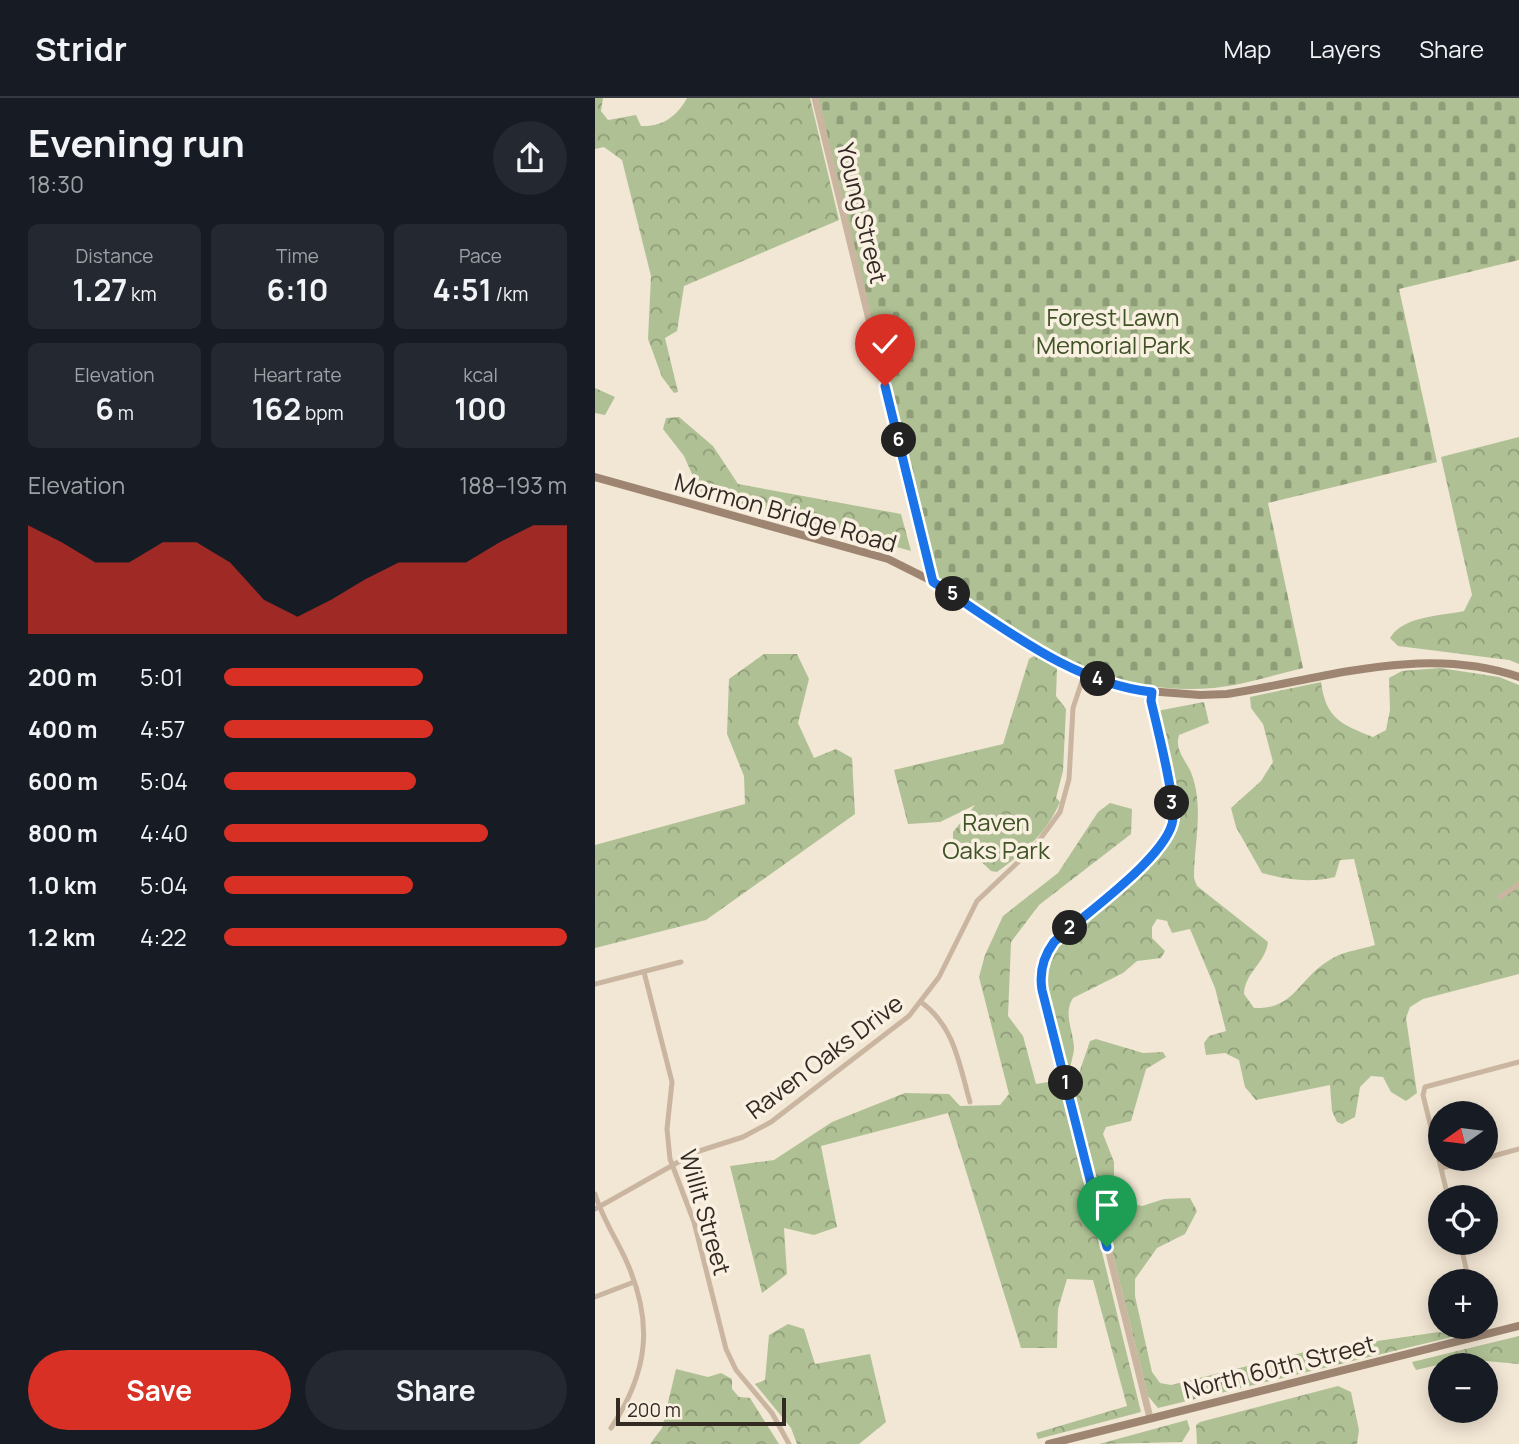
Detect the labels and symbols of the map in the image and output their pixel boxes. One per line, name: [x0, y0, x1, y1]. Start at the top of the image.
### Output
street label: Young Street: [830, 139, 896, 287]
park label: Forest Lawn Memorial Park: [1036, 300, 1191, 361]
pin: [855, 314, 915, 386]
pin: 6: [881, 422, 917, 458]
street label: Mormon Bridge Road: [671, 464, 901, 560]
pin: 5: [935, 576, 971, 612]
pin: 4: [1081, 662, 1115, 696]
pin: 3: [1155, 786, 1189, 820]
park label: Raven Oaks Park: [942, 805, 1051, 866]
pin: 2: [1053, 910, 1087, 946]
street label: Raven Oaks Drive: [739, 986, 909, 1126]
pin: 1: [1049, 1066, 1084, 1100]
north arrow: [1428, 1101, 1498, 1171]
street label: Willit Street: [672, 1145, 740, 1279]
pin: [1077, 1175, 1137, 1247]
street label: North 60th Street: [1180, 1326, 1378, 1406]
scale bar: [616, 1395, 786, 1427]

